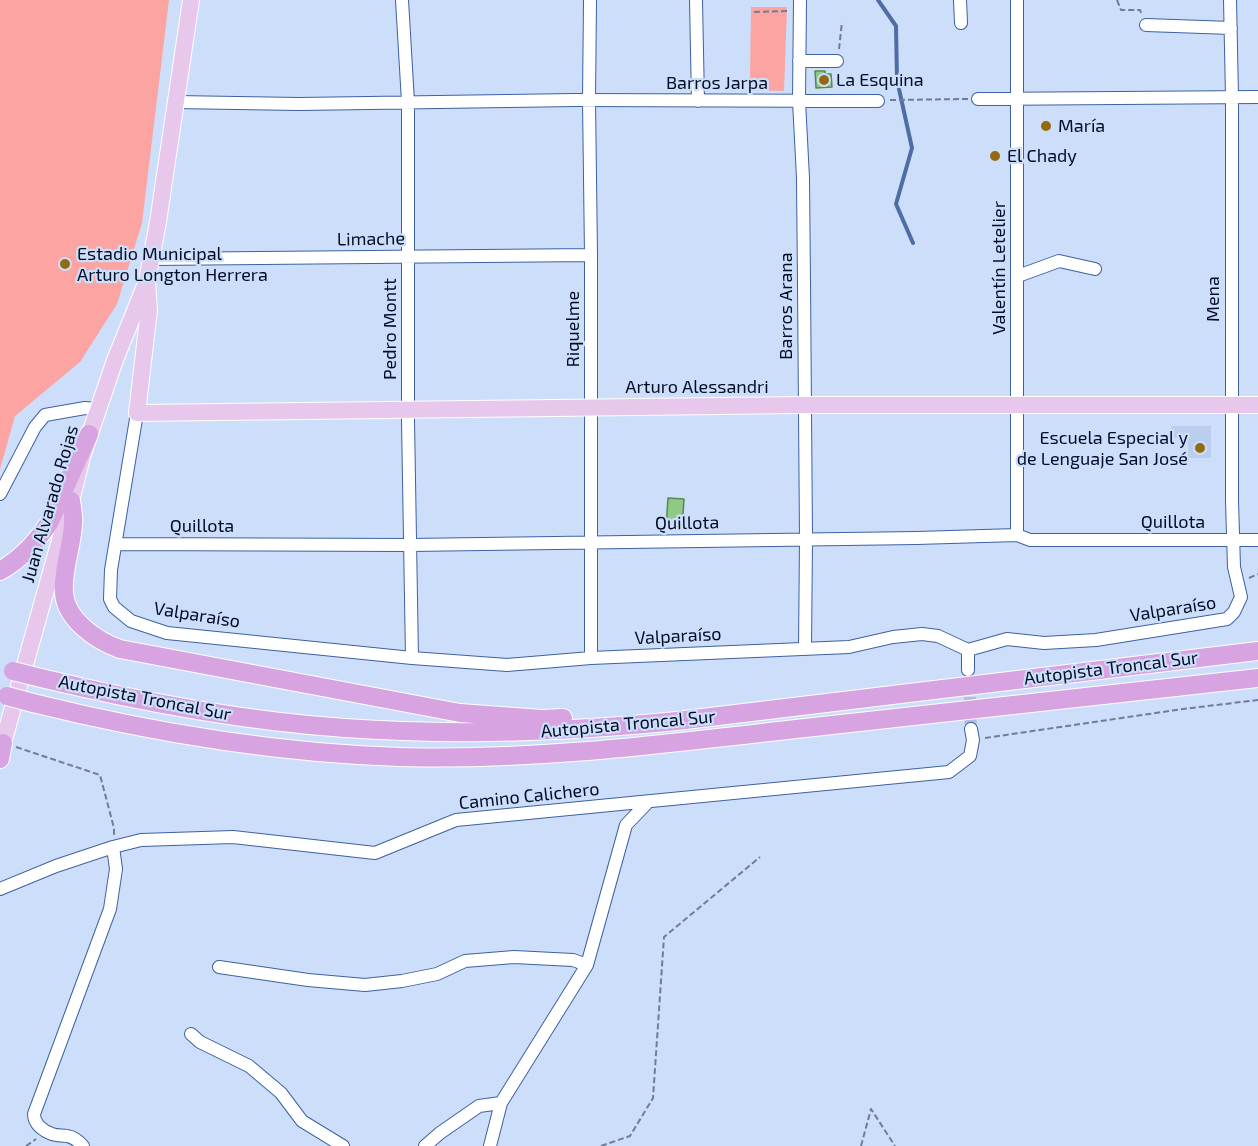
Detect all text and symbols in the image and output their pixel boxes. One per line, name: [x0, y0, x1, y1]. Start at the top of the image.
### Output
place label: La Esquina: [836, 69, 924, 91]
street label: Barros Jarpa: [666, 72, 768, 94]
marker: La Esquina: [817, 73, 831, 87]
place label: María: [1058, 115, 1105, 137]
marker: María: [1039, 119, 1053, 133]
place label: El Chady: [1007, 145, 1077, 167]
marker: El Chady: [988, 149, 1002, 163]
street label: Valentín Letelier: [988, 201, 1010, 335]
street label: Limache: [337, 228, 405, 250]
place label: Estadio Municipal Arturo Longton Herrera: [77, 243, 268, 286]
street label: Barros Arana: [775, 252, 797, 360]
marker: Estadio Municipal Arturo Longton Herrera: [58, 257, 72, 271]
street label: Mena: [1202, 276, 1224, 322]
street label: Pedro Montt: [379, 278, 401, 380]
street label: Riquelme: [562, 291, 584, 367]
street label: Arturo Alessandri: [625, 376, 769, 398]
street label: Juan Alvarado Rojas: [17, 423, 83, 585]
place label: Escuela Especial y de Lenguaje San José: [1017, 427, 1188, 470]
marker: Escuela Especial y de Lenguaje San José: [1193, 441, 1207, 455]
street label: Quillota: [1141, 511, 1205, 533]
street label: Quillota: [655, 512, 719, 534]
street label: Quillota: [170, 515, 234, 537]
street label: Valparaíso: [1128, 592, 1218, 626]
street label: Valparaíso: [152, 598, 242, 632]
street label: Valparaíso: [634, 623, 722, 649]
street label: Autopista Troncal Sur: [1023, 647, 1199, 689]
street label: Autopista Troncal Sur: [57, 671, 233, 725]
street label: Autopista Troncal Sur: [540, 706, 716, 742]
street label: Camino Calichero: [458, 778, 600, 814]

